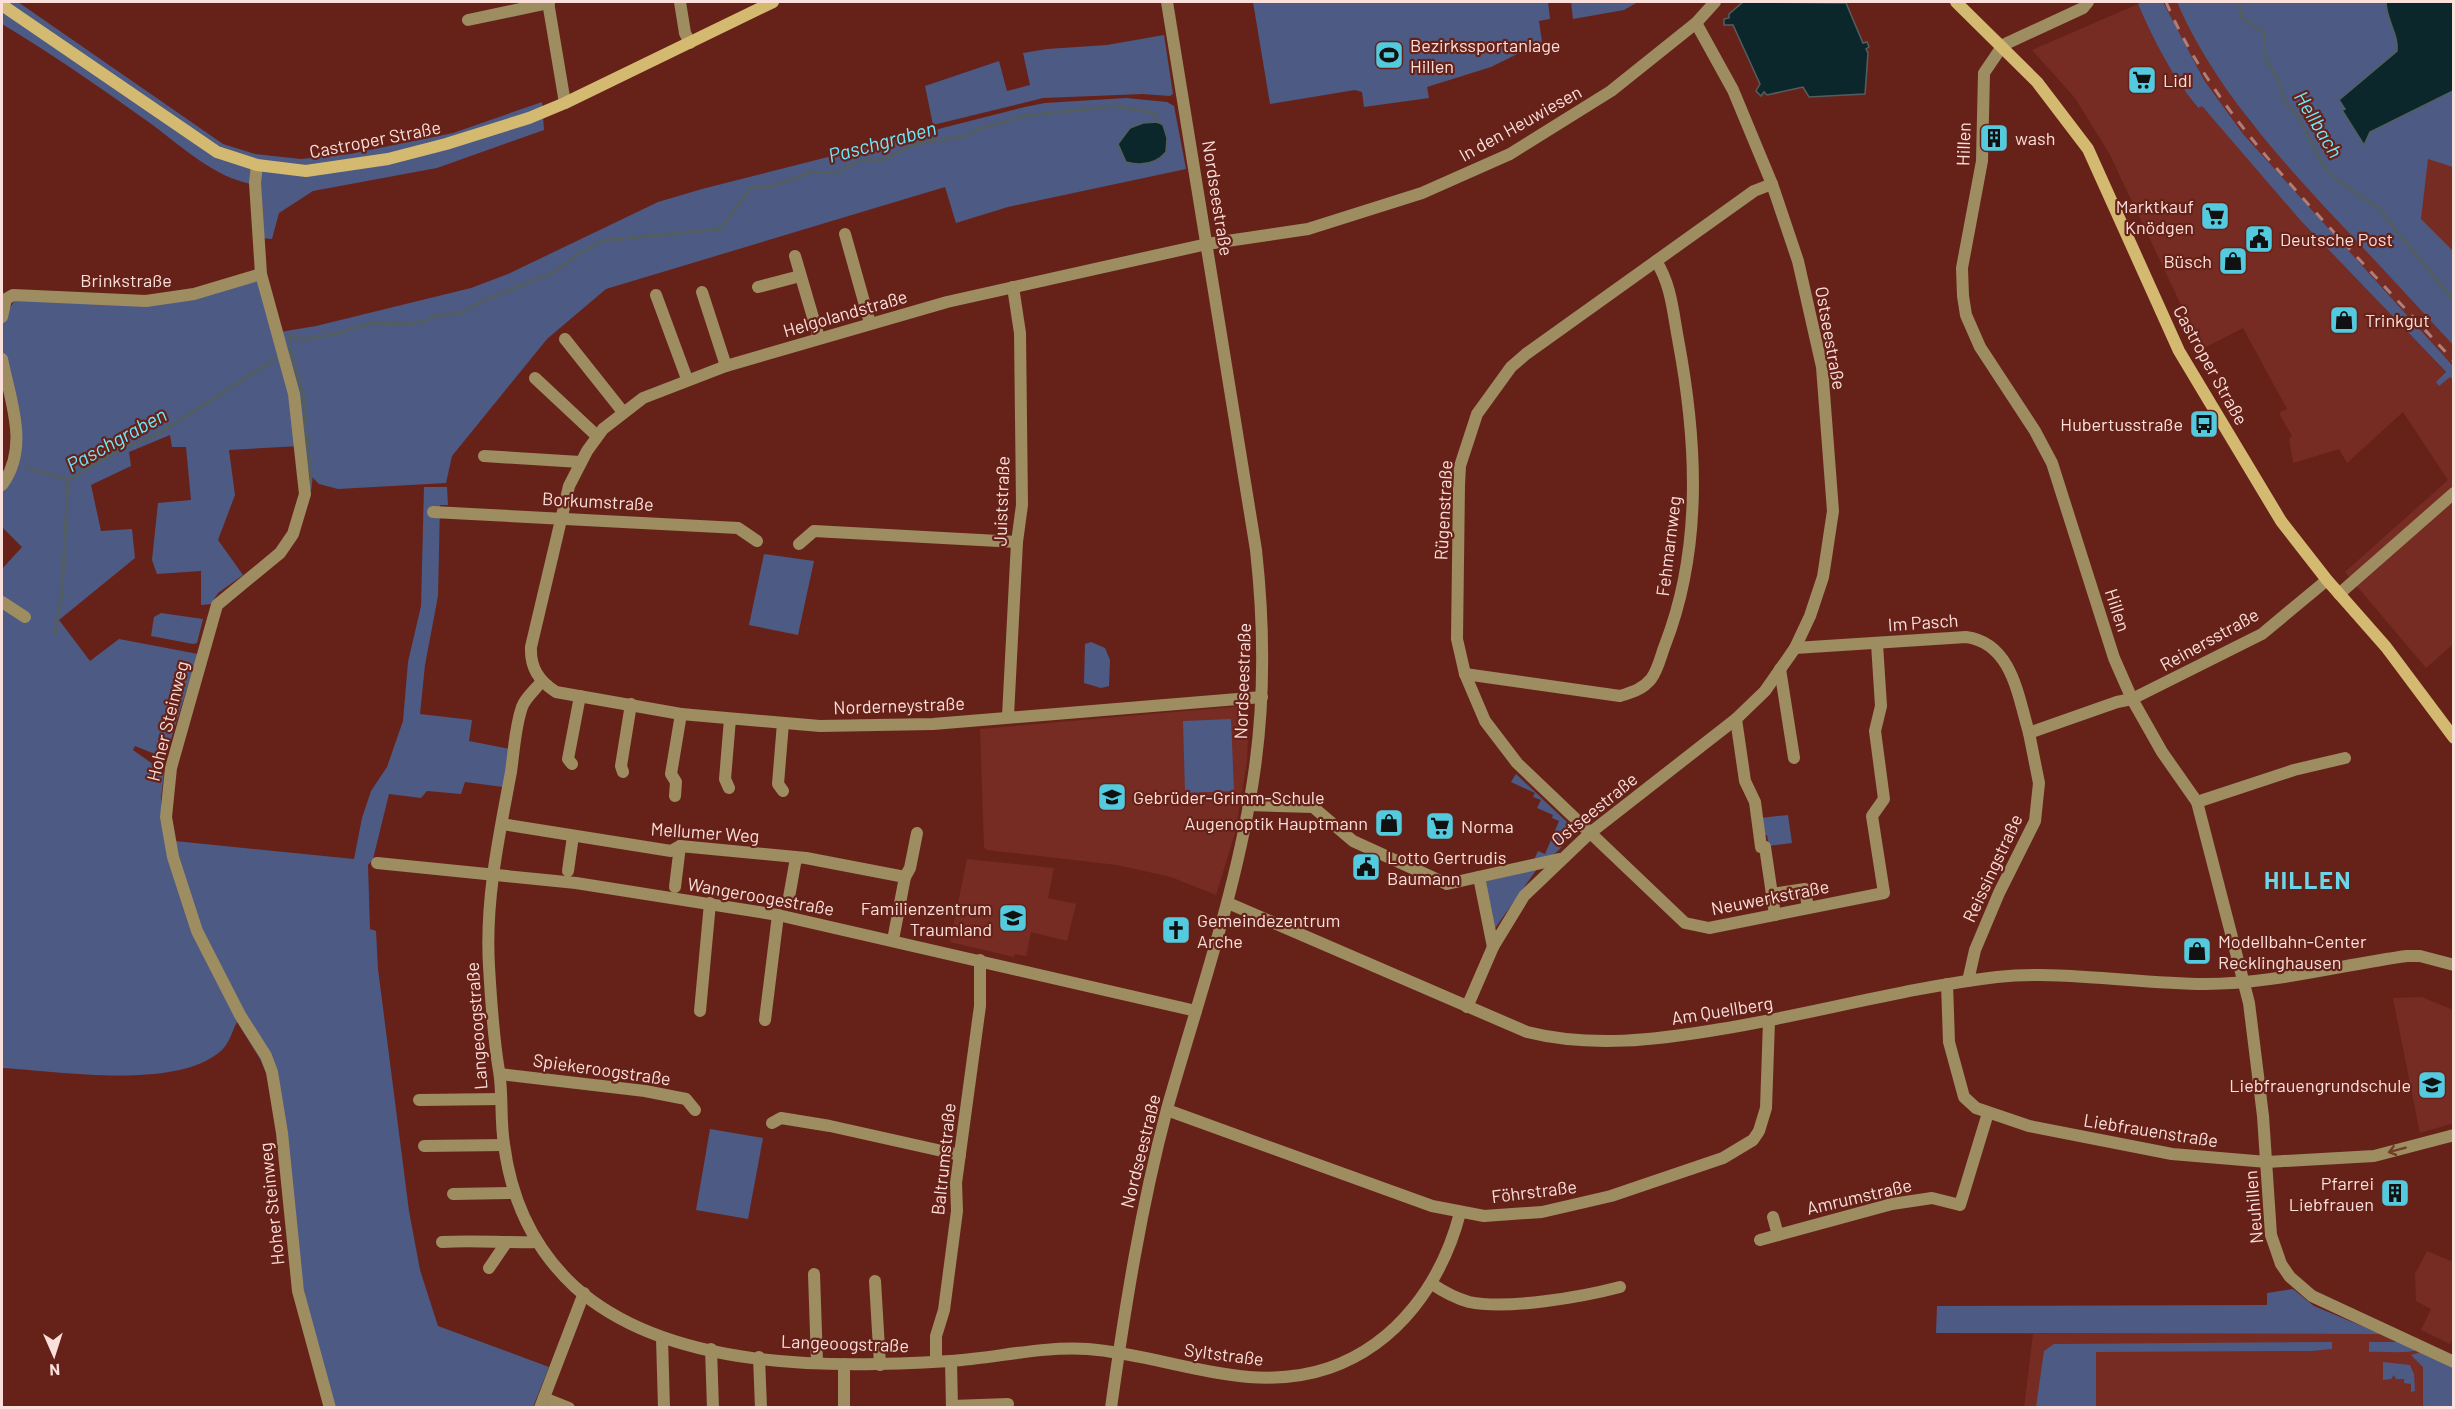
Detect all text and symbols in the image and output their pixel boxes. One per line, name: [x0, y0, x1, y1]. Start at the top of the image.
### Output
place label: Bezirkssportanlage Hillen: [1410, 34, 1560, 77]
sports icon: Bezirkssportanlage Hillen: [1373, 39, 1405, 71]
supermarket icon: Lidl: [2126, 64, 2158, 96]
place label: Lidl: [2163, 69, 2192, 91]
street label: In den Heuwiesen: [1455, 80, 1585, 166]
water label: Hellbach: [2290, 86, 2348, 162]
street label: Castroper Straße: [307, 115, 443, 163]
water label: Paschgraben: [825, 115, 939, 167]
street label: Hillen: [1951, 122, 1975, 166]
building icon: wash: [1978, 122, 2010, 154]
place label: wash: [2015, 127, 2055, 149]
street label: Nordseestraße: [1198, 139, 1238, 257]
place label: Marktkauf Knödgen: [2116, 195, 2194, 238]
supermarket icon: Marktkauf Knödgen: [2199, 200, 2231, 232]
public building icon: Deutsche Post: [2243, 223, 2275, 255]
place label: Deutsche Post: [2280, 228, 2393, 250]
shop icon: Büsch: [2217, 245, 2249, 277]
place label: Büsch: [2164, 250, 2212, 272]
street label: Brinkstraße: [80, 269, 172, 291]
street label: Helgolandstraße: [780, 285, 910, 341]
street label: Ostseestraße: [1811, 285, 1851, 391]
street label: Castroper Straße: [2169, 301, 2253, 429]
shop icon: Trinkgut: [2328, 304, 2360, 336]
place label: Trinkgut: [2365, 309, 2430, 331]
water label: Paschgraben: [62, 402, 170, 476]
bus stop icon: Hubertusstraße: [2188, 408, 2220, 440]
place label: Hubertusstraße: [2060, 413, 2183, 435]
street label: Juiststraße: [988, 455, 1014, 547]
street label: Rügenstraße: [1429, 459, 1457, 561]
street label: Borkumstraße: [542, 487, 654, 515]
street label: Fehmarnweg: [1651, 495, 1685, 597]
street label: Hillen: [2101, 586, 2135, 634]
street label: Reinersstraße: [2156, 603, 2262, 675]
street label: Im Pasch: [1887, 609, 1959, 635]
street label: Nordseestraße: [1229, 622, 1255, 740]
street label: Hoher Steinweg: [141, 659, 193, 783]
street label: Norderneystraße: [833, 692, 965, 718]
street label: Ostseestraße: [1546, 768, 1642, 850]
school or university icon: Gebrüder-Grimm-Schule: [1096, 781, 1128, 813]
place label: Gebrüder-Grimm-Schule: [1133, 786, 1325, 808]
shop icon: Augenoptik Hauptmann: [1373, 807, 1405, 839]
supermarket icon: Norma: [1424, 810, 1456, 842]
street label: Reissingstraße: [1957, 811, 2027, 925]
place label: Augenoptik Hauptmann: [1185, 812, 1368, 834]
place label: Norma: [1461, 815, 1514, 837]
street label: Mellumer Weg: [650, 817, 760, 847]
place label: Lotto Gertrudis Baumann: [1387, 846, 1506, 889]
public building icon: Lotto Gertrudis Baumann: [1350, 851, 1382, 883]
district label: HILLEN: [2264, 865, 2352, 894]
street label: Wangeroogestraße: [686, 872, 836, 920]
street label: Neuwerkstraße: [1709, 875, 1831, 919]
place label: Familienzentrum Traumland: [861, 897, 992, 940]
school or university icon: Familienzentrum Traumland: [997, 902, 1029, 934]
place label: Gemeindezentrum Arche: [1197, 909, 1341, 952]
church icon: Gemeindezentrum Arche: [1160, 914, 1192, 946]
place label: Modellbahn-Center Recklinghausen: [2218, 930, 2367, 973]
shop icon: Modellbahn-Center Recklinghausen: [2181, 935, 2213, 967]
street label: Langeoogstraße: [461, 961, 491, 1091]
street label: Am Quellberg: [1670, 991, 1774, 1029]
street label: Spiekeroogstraße: [532, 1048, 672, 1090]
school or university icon: Liebfrauengrundschule: [2416, 1069, 2448, 1101]
place label: Liebfrauengrundschule: [2229, 1074, 2411, 1096]
street label: Nordseestraße: [1115, 1092, 1165, 1210]
street label: Baltrumstraße: [926, 1102, 960, 1216]
street label: Liebfrauenstraße: [2082, 1109, 2220, 1151]
street label: Hoher Steinweg: [254, 1142, 288, 1266]
one-way arrow: [2388, 1145, 2407, 1156]
street label: Neuhillen: [2239, 1170, 2267, 1244]
place label: Pfarrei Liebfrauen: [2289, 1172, 2374, 1215]
street label: Amrumstraße: [1804, 1173, 1914, 1219]
street label: Föhrstraße: [1490, 1175, 1578, 1207]
building icon: Pfarrei Liebfrauen: [2379, 1177, 2411, 1209]
north arrow: [24, 1325, 84, 1385]
street label: Langeoogstraße: [781, 1330, 909, 1356]
street label: Syltstraße: [1183, 1338, 1265, 1370]
text: N: [49, 1361, 61, 1380]

